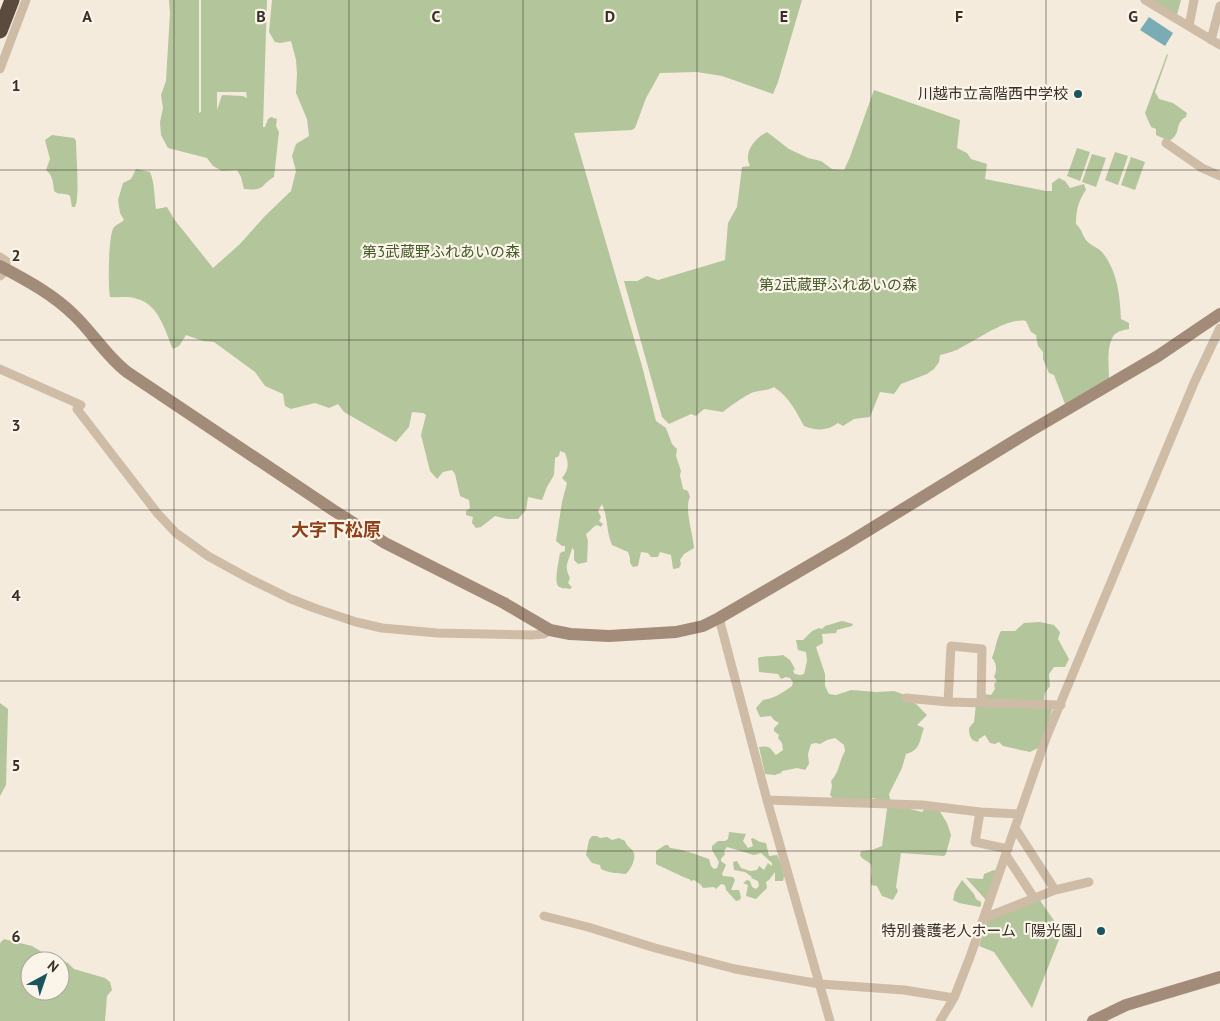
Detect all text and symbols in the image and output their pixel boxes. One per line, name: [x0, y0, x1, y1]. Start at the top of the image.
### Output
text: A: [82, 6, 92, 26]
text: B: [256, 6, 266, 26]
text: C: [432, 6, 441, 26]
text: D: [605, 6, 615, 26]
text: E: [780, 6, 788, 26]
text: F: [955, 6, 963, 26]
text: G: [1128, 6, 1138, 26]
text: 1: [11, 75, 21, 95]
place label: 川越市立高階西中学校: [918, 84, 1068, 103]
marker: 川越市立高階西中学校: [1072, 88, 1084, 100]
park label: 第3武蔵野ふれあいの森: [362, 242, 520, 261]
text: 2: [11, 245, 21, 265]
park label: 第2武蔵野ふれあいの森: [759, 275, 917, 294]
text: 3: [11, 415, 21, 435]
district label: 大字下松原: [291, 518, 381, 541]
text: 4: [11, 585, 21, 605]
text: 5: [11, 755, 21, 775]
place label: 特別養護老人ホーム「陽光園」: [881, 921, 1091, 940]
marker: 特別養護老人ホーム「陽光園」: [1095, 925, 1107, 937]
text: 6: [11, 926, 21, 946]
north arrow: [20, 951, 70, 1001]
text: N: [44, 956, 63, 976]

